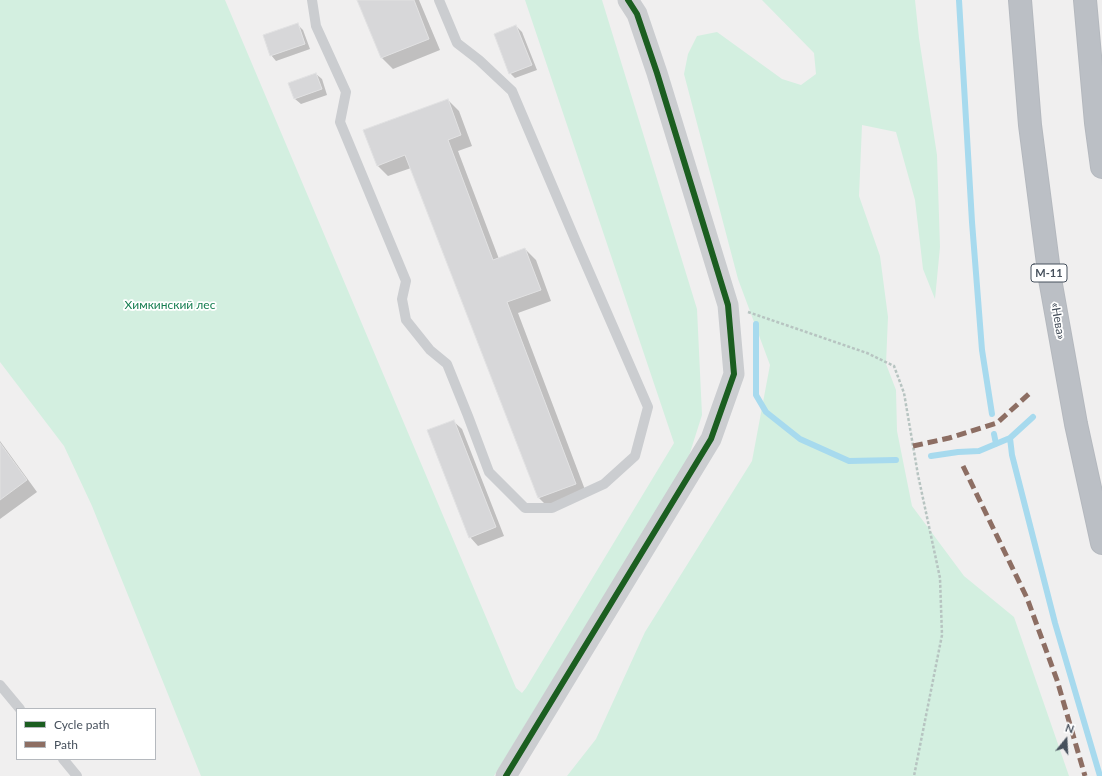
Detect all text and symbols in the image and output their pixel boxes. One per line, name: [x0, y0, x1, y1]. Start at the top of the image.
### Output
road number: М-11: [1031, 264, 1067, 282]
park label: Химкинский лес: [125, 298, 215, 312]
street label: «Нева»: [1048, 301, 1068, 341]
legend: [16, 708, 156, 760]
text: Cycle path: [54, 717, 109, 732]
north arrow: [1046, 720, 1086, 760]
text: N: [1064, 721, 1076, 736]
text: Path: [54, 737, 78, 752]

